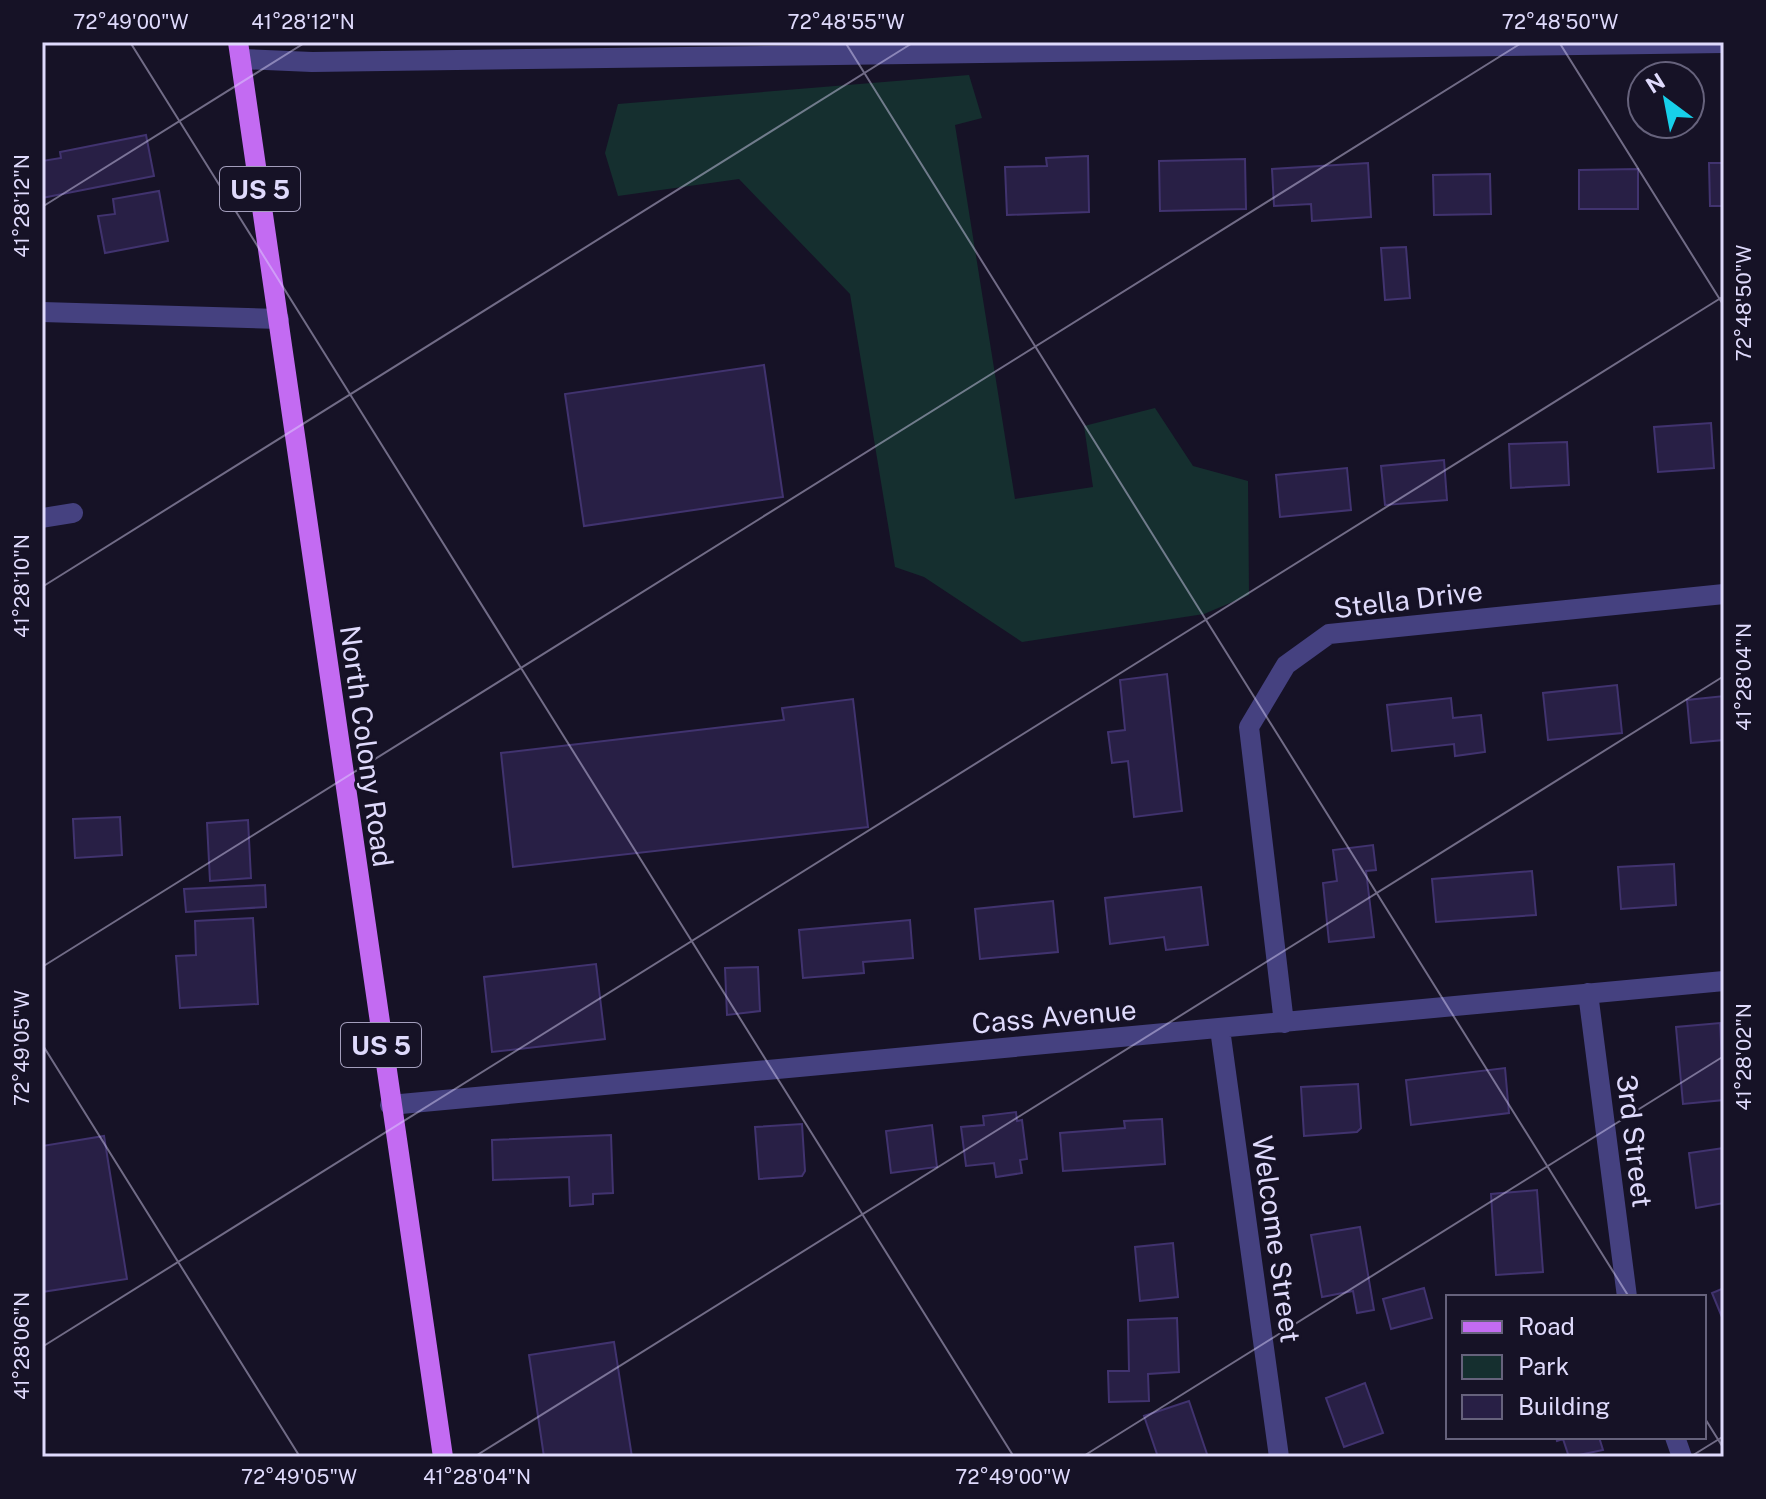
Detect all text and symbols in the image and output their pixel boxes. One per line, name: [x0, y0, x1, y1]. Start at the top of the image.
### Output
text: 72°49'00"W: [73, 10, 189, 34]
text: 41°28'12"N: [251, 10, 355, 34]
text: 72°48'55"W: [787, 10, 905, 34]
text: 72°48'50"W: [1502, 10, 1618, 34]
north arrow: [1626, 60, 1706, 140]
text: N: [1641, 67, 1670, 99]
text: 41°28'12"N: [10, 154, 34, 258]
road number: US 5: [220, 167, 300, 211]
text: 72°48'50"W: [1732, 245, 1756, 361]
text: 41°28'10"N: [10, 534, 34, 638]
street label: Stella Drive: [1331, 573, 1485, 625]
street label: North Colony Road: [334, 623, 400, 869]
text: 41°28'04"N: [1732, 623, 1756, 731]
text: 72°49'05"W: [10, 990, 34, 1106]
street label: Cass Avenue: [970, 992, 1138, 1040]
text: 41°28'02"N: [1732, 1003, 1756, 1111]
road number: US 5: [341, 1023, 421, 1067]
street label: 3rd Street: [1610, 1073, 1660, 1209]
street label: Welcome Street: [1246, 1133, 1308, 1345]
text: 41°28'06"N: [10, 1292, 34, 1400]
legend: [1446, 1295, 1706, 1439]
text: Road: [1518, 1312, 1575, 1340]
text: Park: [1518, 1352, 1569, 1380]
text: Building: [1518, 1392, 1610, 1420]
text: 72°49'05"W: [241, 1465, 357, 1489]
text: 41°28'04"N: [423, 1465, 531, 1489]
text: 72°49'00"W: [955, 1465, 1071, 1489]

